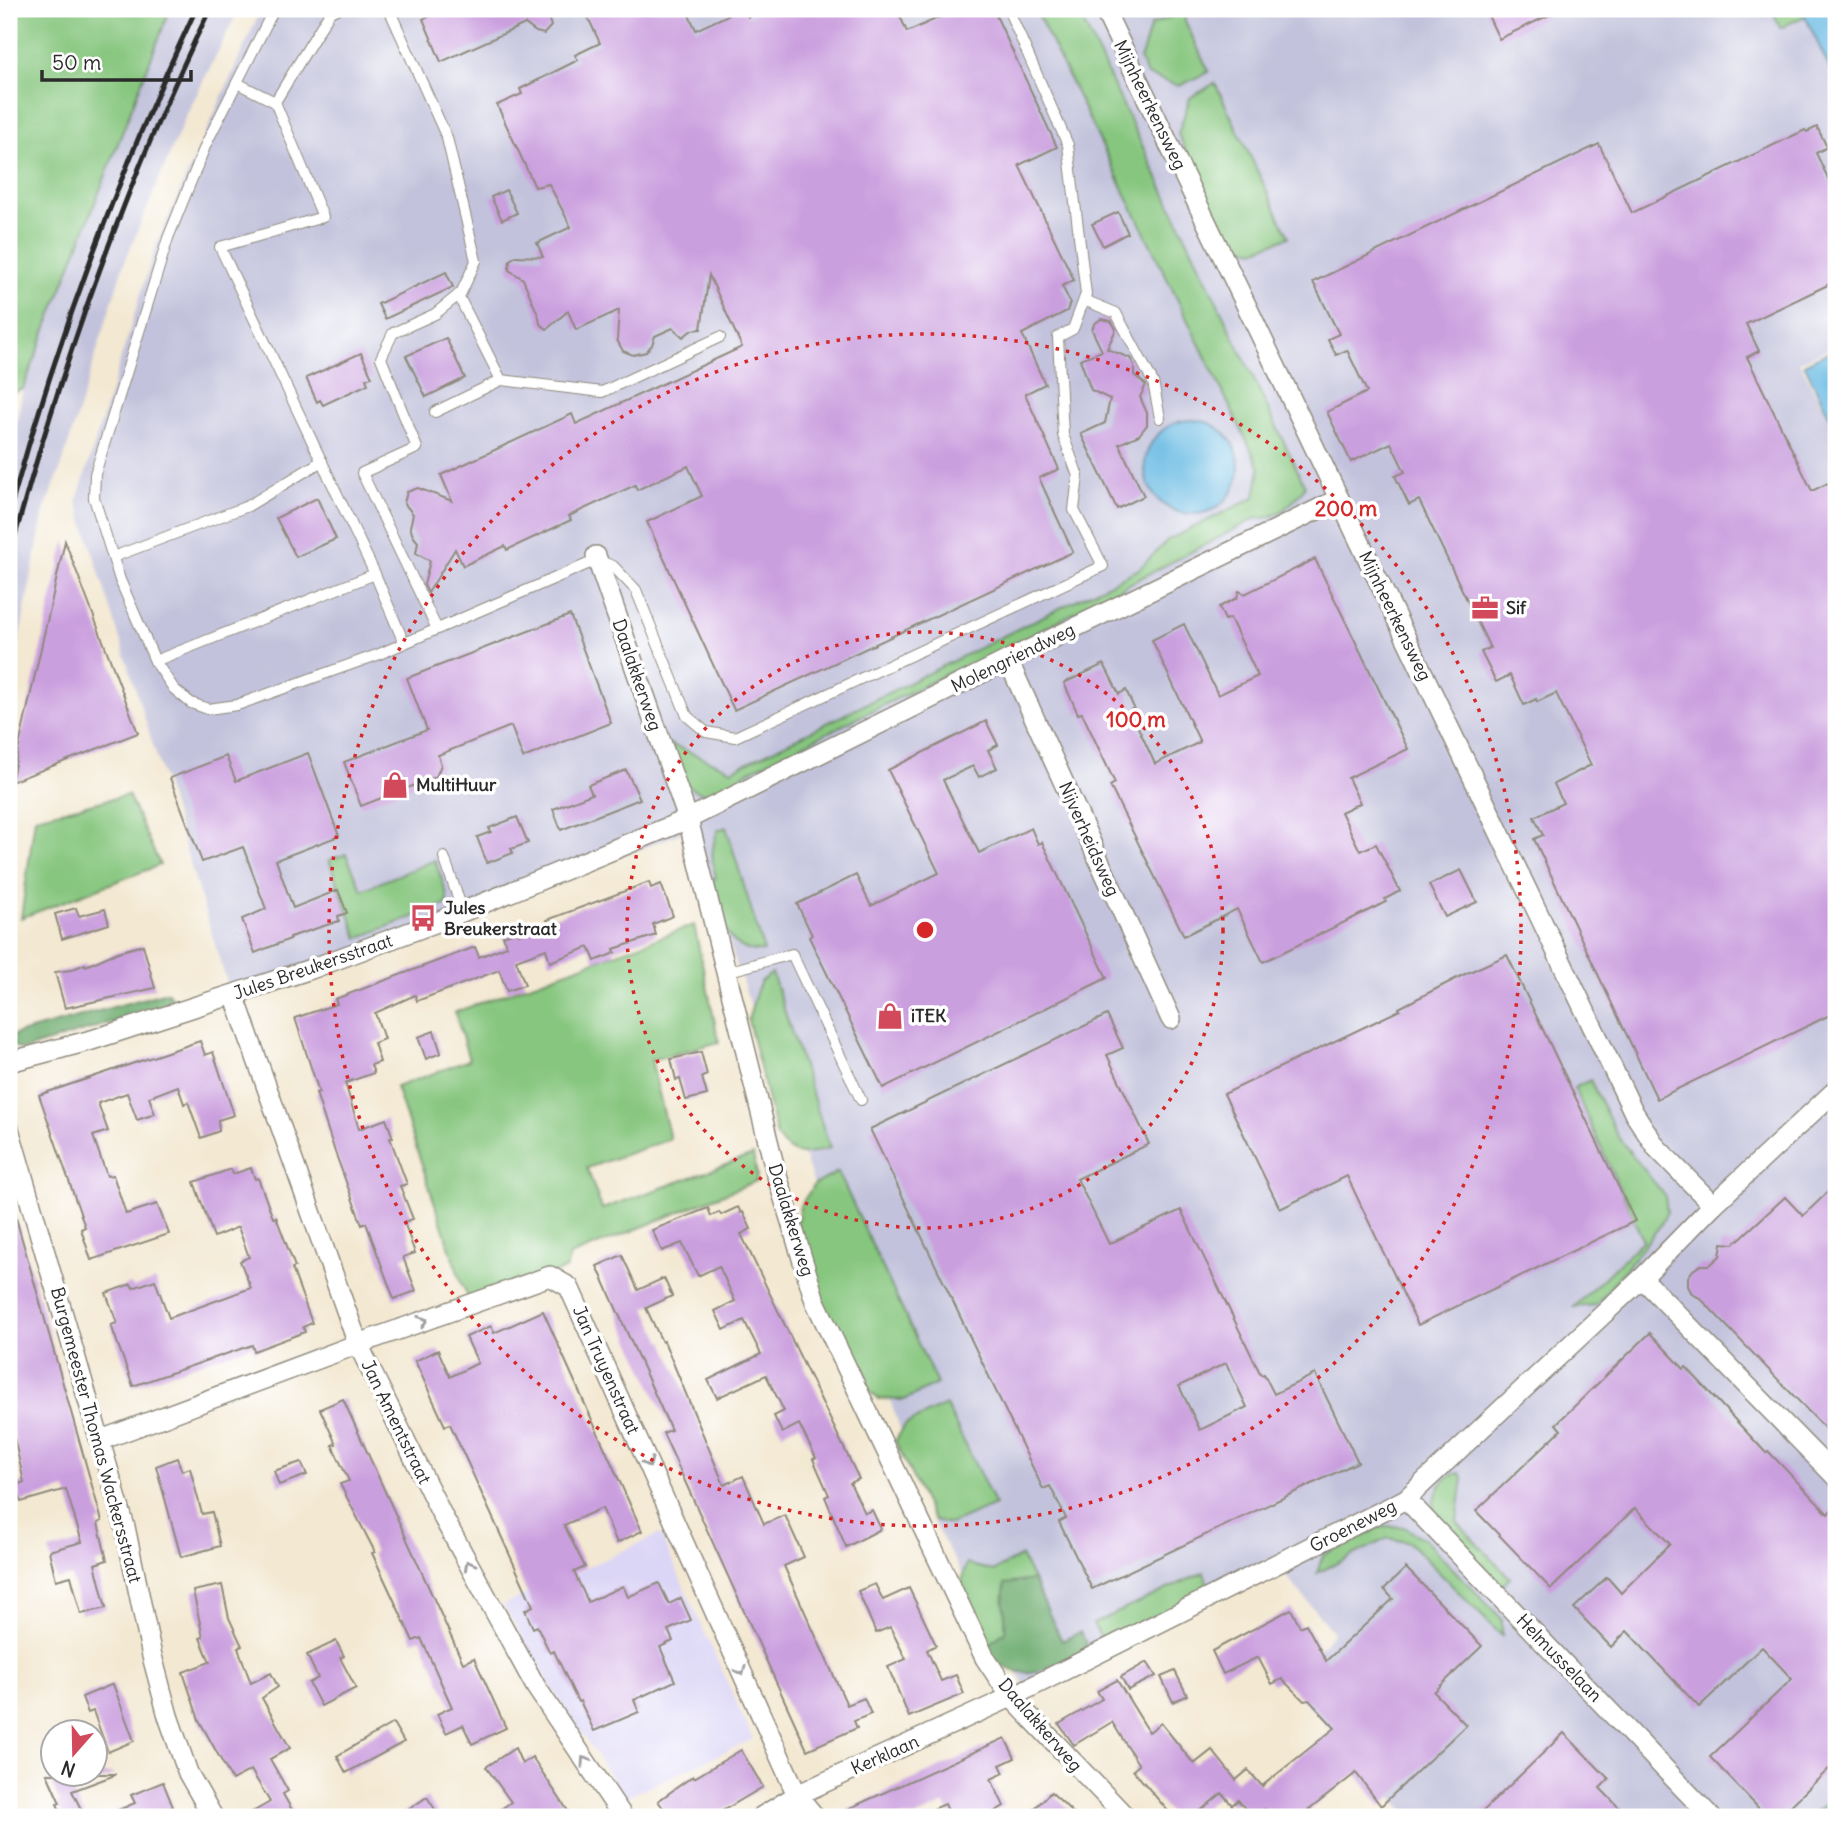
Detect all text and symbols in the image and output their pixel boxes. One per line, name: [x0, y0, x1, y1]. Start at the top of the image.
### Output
street label: Mijnheerkensweg: [1109, 36, 1192, 173]
scale bar: [42, 38, 191, 82]
text: 50 m: [52, 49, 101, 76]
text: 200 m: [1315, 495, 1378, 522]
street label: Mijnheerkensweg: [1354, 547, 1437, 684]
office icon: Sif: [1470, 593, 1500, 623]
place label: Sif: [1506, 596, 1527, 619]
street label: Daalakkerweg: [608, 616, 667, 734]
street label: Molengriendweg: [947, 618, 1078, 697]
text: 100 m: [1106, 706, 1166, 733]
shop icon: MultiHuur: [380, 770, 410, 800]
place label: MultiHuur: [416, 773, 497, 796]
street label: Nijverheidsweg: [1054, 778, 1125, 900]
place label: Jules Breukerstraat: [444, 896, 558, 940]
bus stop icon: Jules Breukerstraat: [408, 903, 438, 933]
centre of rings: [913, 918, 937, 942]
street label: Jules Breukersstraat: [230, 928, 395, 1005]
shop icon: iTEK: [875, 1001, 905, 1031]
place label: iTEK: [911, 1004, 947, 1027]
street label: Daalakkerweg: [763, 1161, 820, 1279]
street label: Burgemeester Thomas Wackersstraat: [46, 1284, 147, 1585]
street label: Jan Truyenstraat: [568, 1302, 645, 1438]
one-way arrow: [416, 1315, 428, 1329]
street label: Jan Amentstraat: [356, 1356, 436, 1488]
one-way arrow: [640, 1456, 654, 1468]
street label: Groeneweg: [1306, 1494, 1400, 1557]
one-way arrow: [464, 1560, 477, 1572]
street label: Helmusselaan: [1512, 1609, 1607, 1707]
one-way arrow: [733, 1664, 747, 1676]
street label: Daalakkerweg: [993, 1673, 1087, 1776]
north arrow: [38, 1717, 108, 1787]
street label: Kerklaan: [847, 1729, 922, 1780]
text: N: [58, 1755, 78, 1782]
one-way arrow: [580, 1755, 593, 1768]

